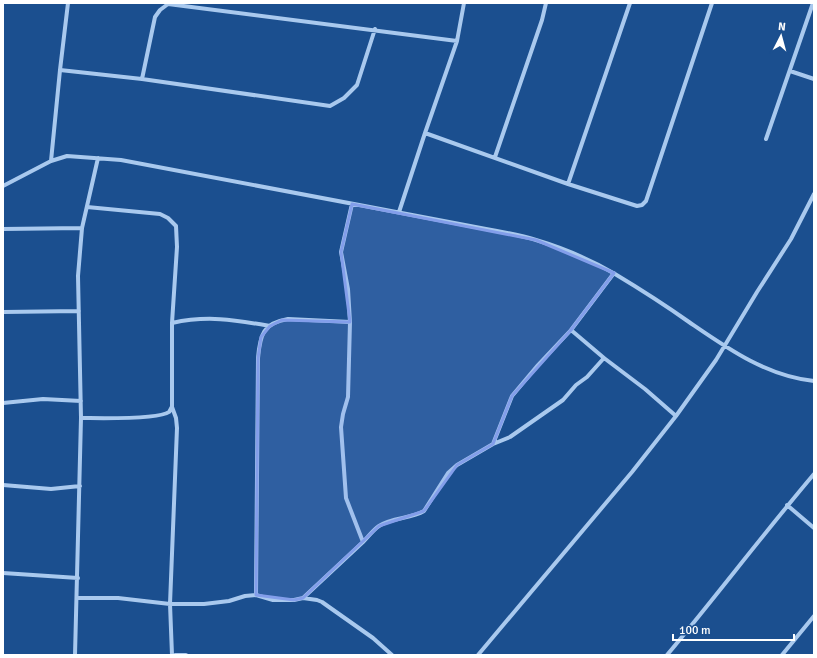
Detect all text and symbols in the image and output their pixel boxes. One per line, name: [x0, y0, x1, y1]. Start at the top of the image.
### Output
north arrow: [761, 16, 801, 56]
text: N: [778, 20, 786, 33]
scale bar: [673, 616, 794, 642]
text: 100 m: [679, 623, 711, 638]

